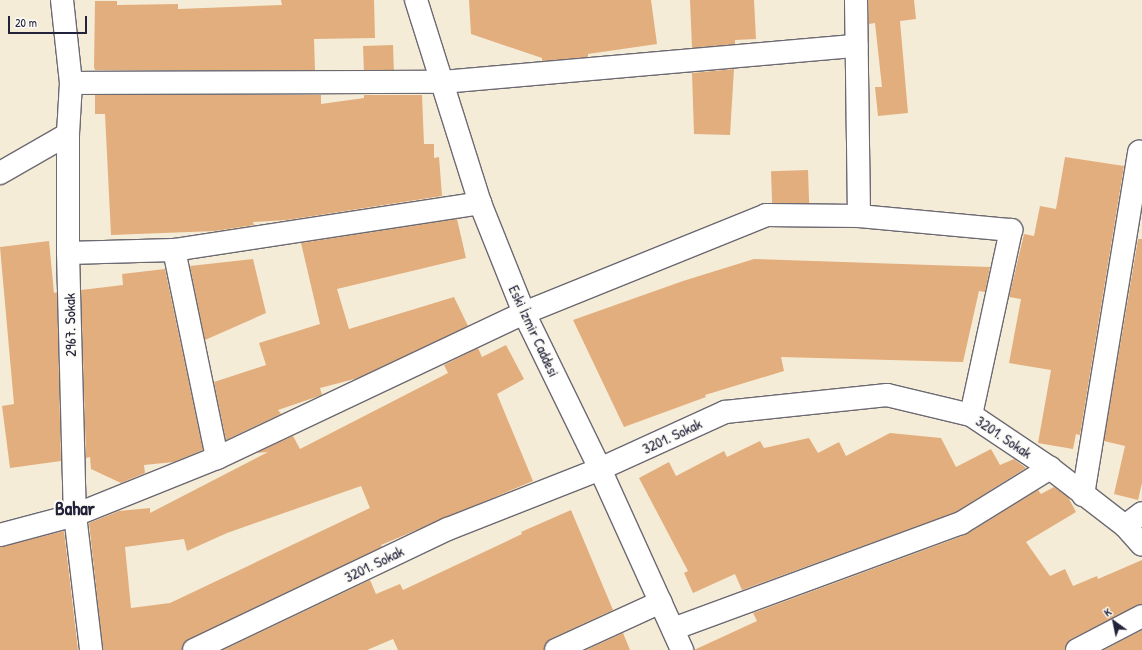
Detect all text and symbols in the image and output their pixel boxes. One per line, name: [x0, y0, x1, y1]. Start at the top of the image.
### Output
scale bar: [10, 8, 89, 34]
text: 20 m: [15, 14, 37, 31]
street label: Eski İzmir Caddesi: [505, 282, 563, 380]
street label: 2967. Sokak: [60, 293, 80, 357]
street label: 3201. Sokak: [973, 412, 1035, 462]
street label: 3201. Sokak: [639, 414, 705, 458]
district label: Bahar: [55, 498, 95, 520]
street label: 3201. Sokak: [341, 542, 407, 586]
north arrow: [1094, 602, 1134, 642]
text: K: [1101, 604, 1114, 619]

